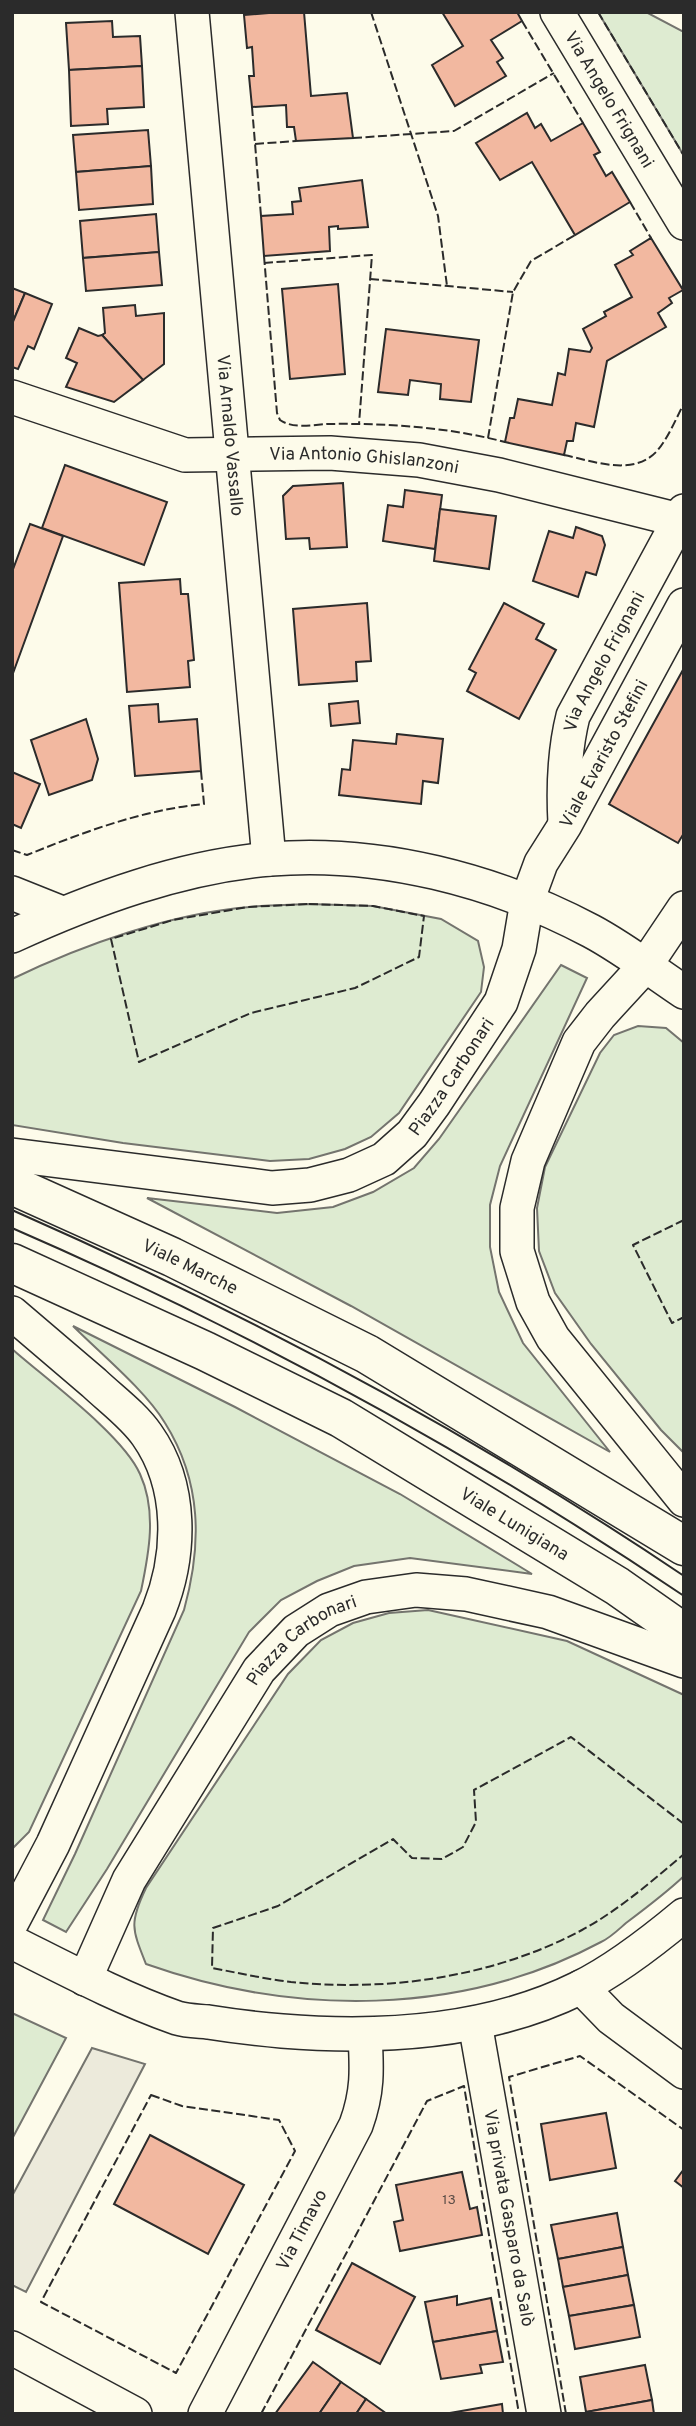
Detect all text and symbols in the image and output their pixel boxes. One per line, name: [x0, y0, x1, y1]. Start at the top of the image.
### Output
street label: Via Angelo Frignani: [558, 27, 658, 173]
street label: Via Arnaldo Vassallo: [210, 354, 248, 517]
street label: Via Antonio Ghislanzoni: [269, 443, 461, 480]
street label: Via Angelo Frignani: [560, 588, 651, 734]
street label: Viale Evaristo Stefini: [555, 676, 654, 832]
street label: Piazza Carbonari: [404, 1014, 500, 1141]
street label: Viale Marche: [138, 1235, 241, 1301]
street label: Viale Lunigiana: [455, 1483, 573, 1567]
street label: Piazza Carbonari: [242, 1591, 360, 1690]
street label: Via privata Gasparo da Salò: [477, 2108, 538, 2329]
street label: Via Timavo: [272, 2186, 333, 2275]
house number: 13: [442, 2192, 456, 2209]

